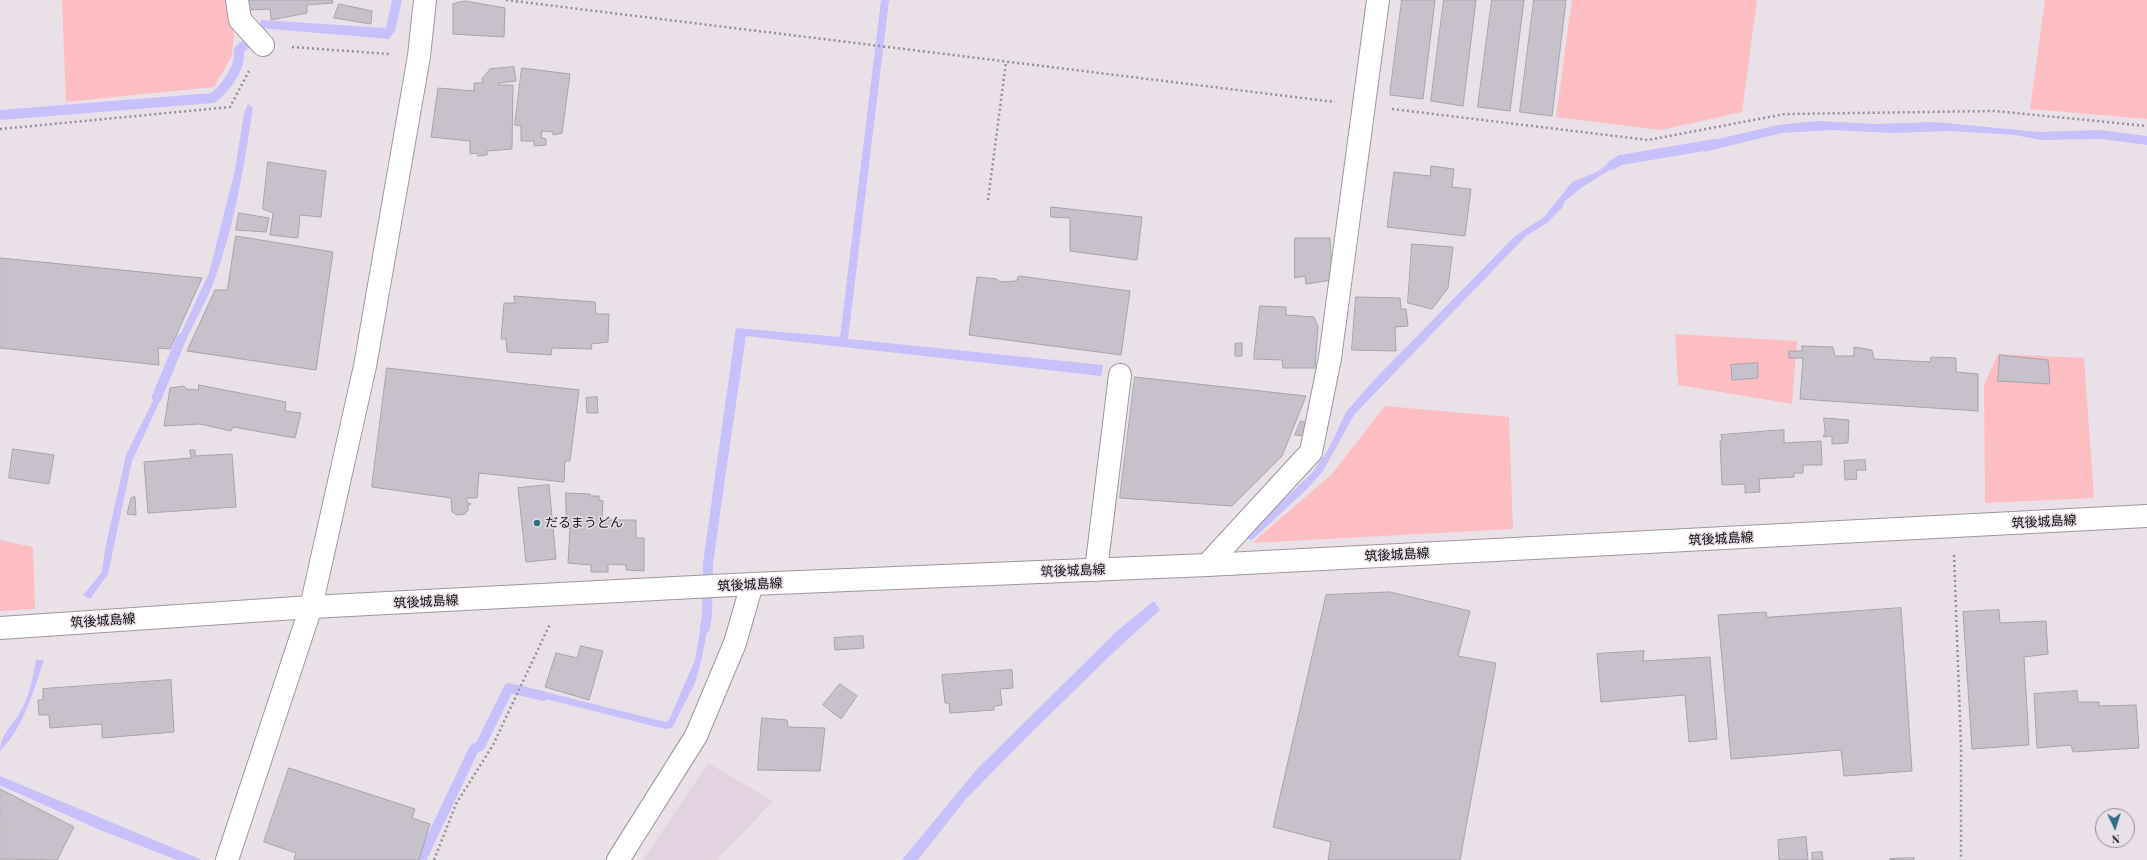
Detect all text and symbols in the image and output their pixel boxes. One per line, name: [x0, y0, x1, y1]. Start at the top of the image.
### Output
street label: 筑後城島線: [2011, 513, 2077, 531]
place label: だるまうどん: [545, 515, 623, 531]
marker: だるまうどん: [532, 518, 542, 528]
street label: 筑後城島線: [1688, 530, 1754, 548]
street label: 筑後城島線: [1364, 546, 1430, 564]
street label: 筑後城島線: [1040, 562, 1106, 580]
street label: 筑後城島線: [717, 576, 783, 594]
street label: 筑後城島線: [393, 593, 459, 611]
street label: 筑後城島線: [70, 611, 136, 631]
north arrow: [2095, 808, 2135, 848]
text: N: [2111, 832, 2120, 847]

